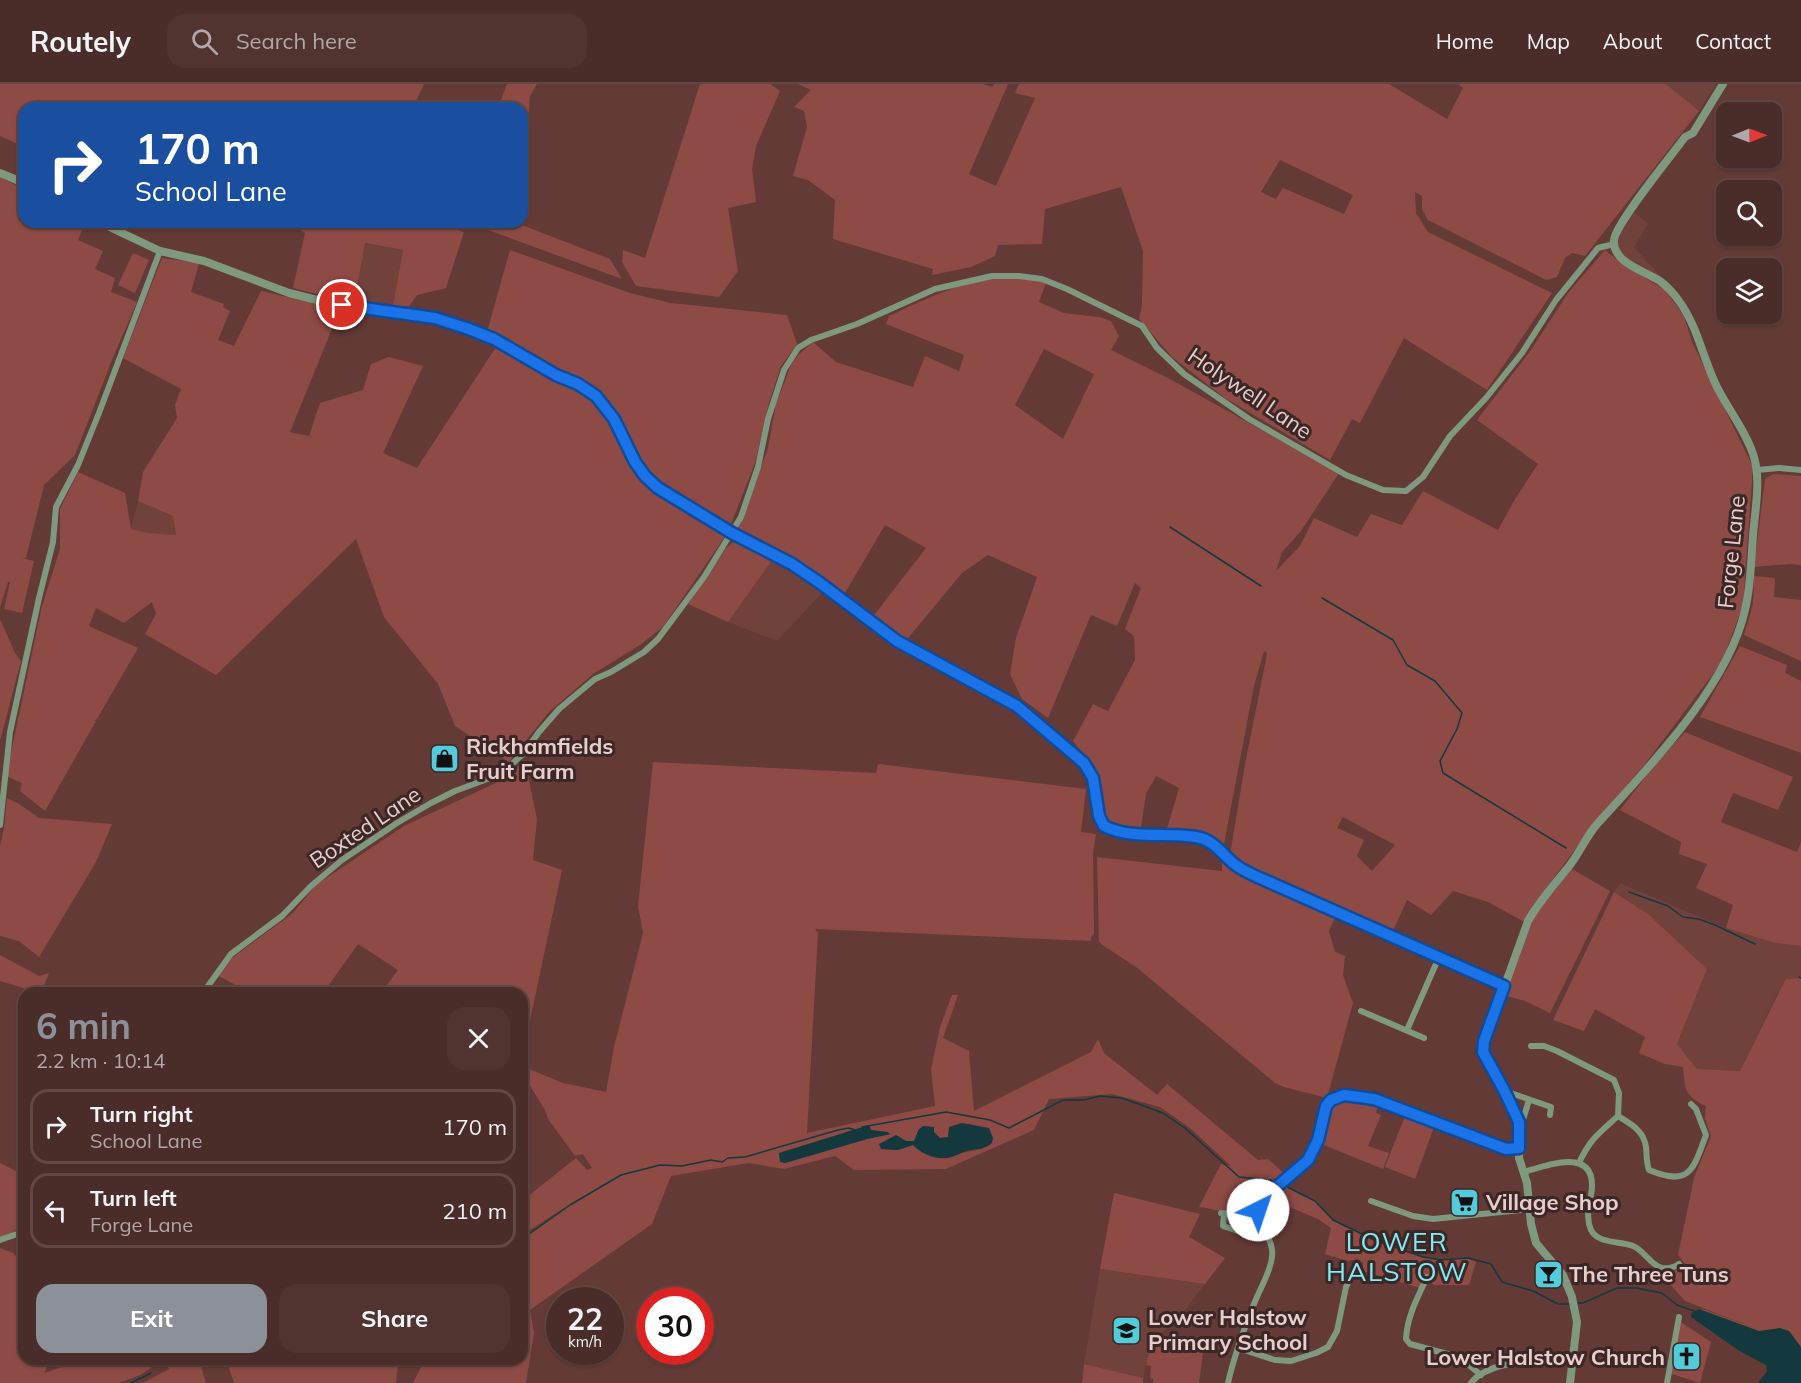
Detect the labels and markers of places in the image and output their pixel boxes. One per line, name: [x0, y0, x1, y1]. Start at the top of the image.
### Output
pin: [316, 279, 367, 330]
place label: Rickhamfields Fruit Farm: [466, 732, 613, 785]
shop icon: Rickhamfields Fruit Farm: [429, 743, 461, 775]
supermarket icon: Village Shop: [1449, 1186, 1481, 1218]
place label: Village Shop: [1485, 1188, 1619, 1216]
bar icon: The Three Tuns: [1532, 1258, 1564, 1290]
place label: The Three Tuns: [1569, 1260, 1729, 1288]
place label: Lower Halstow Primary School: [1148, 1303, 1308, 1356]
school or university icon: Lower Halstow Primary School: [1111, 1314, 1143, 1346]
church icon: Lower Halstow Church: [1670, 1341, 1702, 1373]
place label: Lower Halstow Church: [1426, 1343, 1665, 1371]

